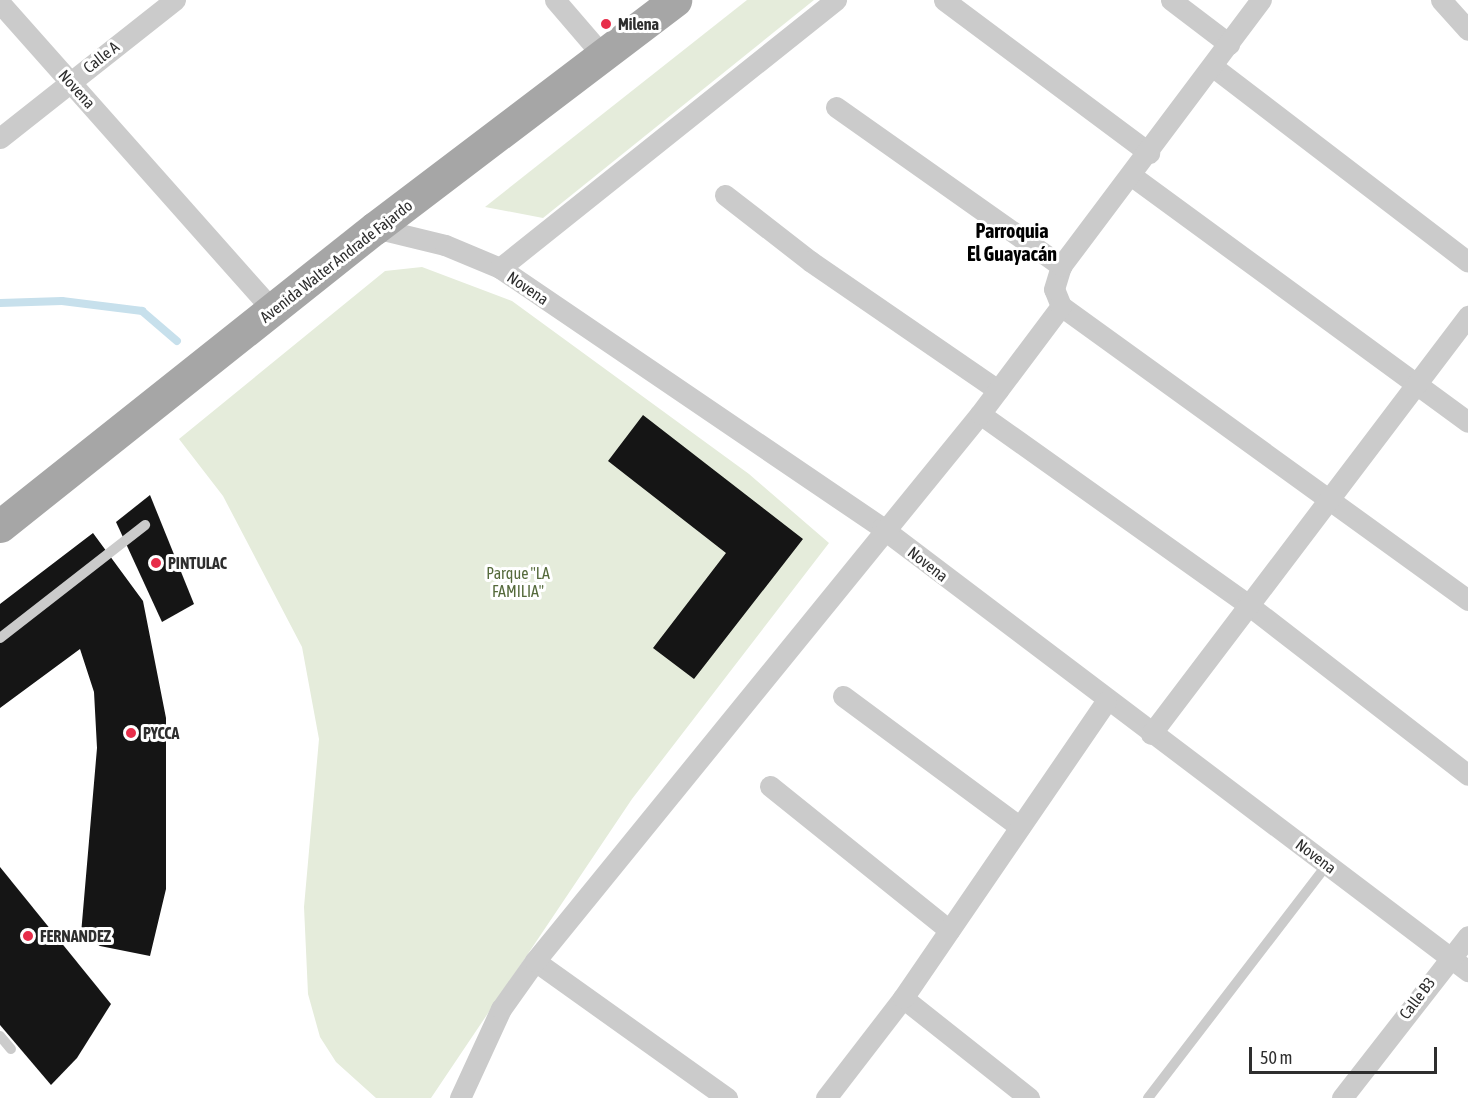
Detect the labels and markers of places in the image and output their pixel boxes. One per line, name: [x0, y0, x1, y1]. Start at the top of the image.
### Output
place label: Milena: [618, 14, 659, 34]
marker: Milena: [599, 17, 613, 31]
place label: PINTULAC: [168, 553, 227, 573]
marker: PINTULAC: [149, 556, 163, 570]
place label: PYCCA: [143, 723, 179, 743]
marker: PYCCA: [124, 726, 138, 740]
place label: FERNANDEZ: [40, 926, 111, 946]
marker: FERNANDEZ: [21, 929, 35, 943]

